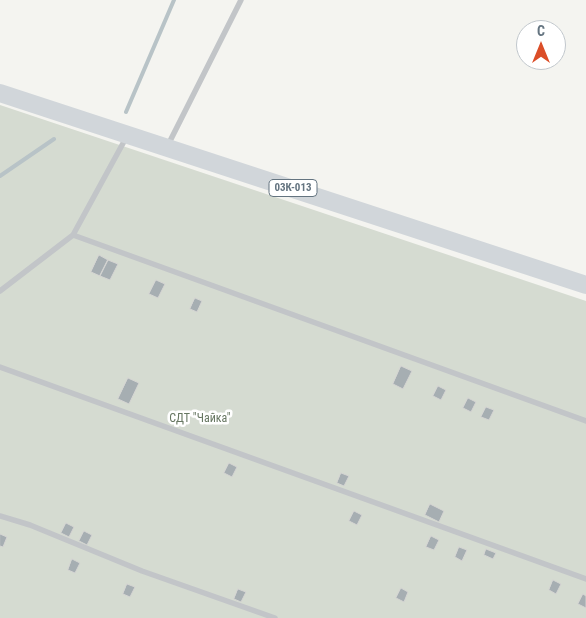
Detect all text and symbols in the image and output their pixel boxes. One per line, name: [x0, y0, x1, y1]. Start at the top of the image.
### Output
north arrow: [516, 20, 566, 70]
text: С: [537, 23, 545, 39]
road number: 03К-013: [269, 180, 317, 197]
park label: СДТ "Чайка": [169, 412, 231, 426]

